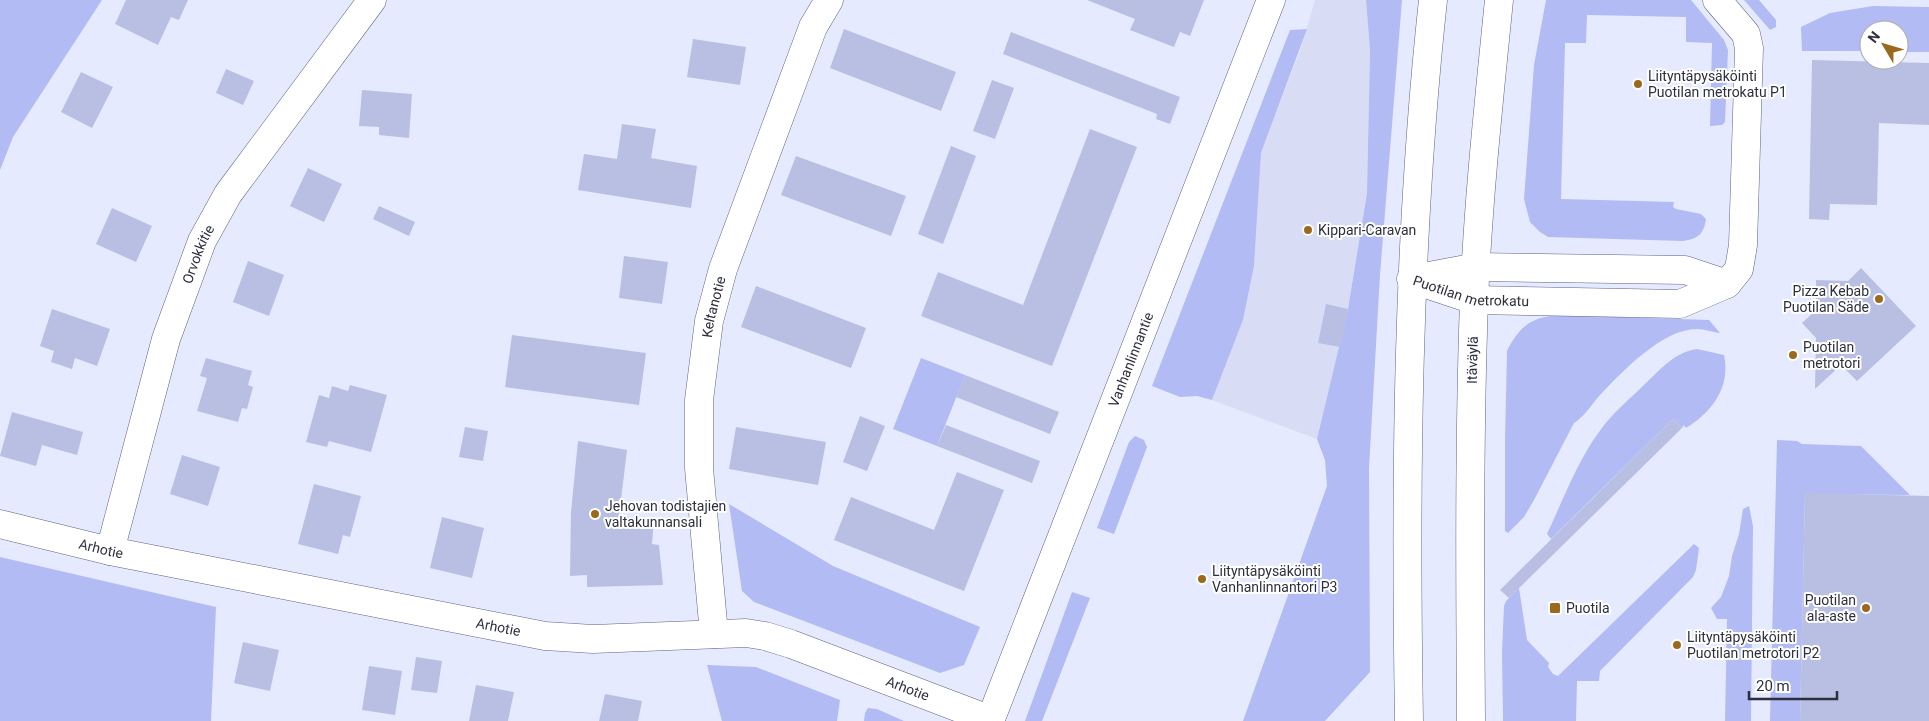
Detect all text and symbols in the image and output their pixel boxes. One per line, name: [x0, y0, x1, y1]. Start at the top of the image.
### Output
north arrow: [1859, 20, 1909, 70]
text: N: [1864, 28, 1883, 46]
place label: Liityntäpysäköinti Puotilan metrokatu P1: [1648, 68, 1787, 100]
marker: Liityntäpysäköinti Puotilan metrokatu P1: [1632, 78, 1644, 90]
street label: Orvokkitie: [179, 222, 217, 286]
place label: Kippari-Caravan: [1318, 222, 1416, 238]
marker: Kippari-Caravan: [1302, 224, 1314, 236]
street label: Puotilan metrokatu: [1411, 272, 1529, 309]
street label: Keltanotie: [699, 274, 729, 339]
place label: Pizza Kebab Puotilan Säde: [1783, 283, 1869, 315]
marker: Pizza Kebab Puotilan Säde: [1873, 293, 1885, 305]
street label: Vanhanlinnantie: [1105, 310, 1157, 409]
street label: Itäväylä: [1464, 336, 1481, 384]
place label: Puotilan metrotori: [1803, 339, 1860, 371]
marker: Puotilan metrotori: [1787, 349, 1799, 361]
place label: Jehovan todistajien valtakunnansali: [605, 498, 726, 530]
marker: Jehovan todistajien valtakunnansali: [589, 508, 601, 520]
street label: Arhotie: [77, 536, 125, 561]
place label: Liityntäpysäköinti Vanhanlinnantori P3: [1212, 563, 1337, 595]
marker: Liityntäpysäköinti Vanhanlinnantori P3: [1196, 573, 1208, 585]
place label: Puotilan ala-aste: [1805, 592, 1856, 624]
place label: Puotila: [1566, 600, 1610, 616]
marker: Puotila: [1548, 601, 1562, 615]
marker: Puotilan ala-aste: [1860, 602, 1872, 614]
street label: Arhotie: [475, 615, 522, 639]
place label: Liityntäpysäköinti Puotilan metrotori P2: [1687, 629, 1819, 661]
marker: Liityntäpysäköinti Puotilan metrotori P2: [1671, 639, 1683, 651]
scale bar: [1749, 668, 1836, 700]
street label: Arhotie: [884, 673, 932, 704]
text: 20 m: [1756, 677, 1790, 695]

